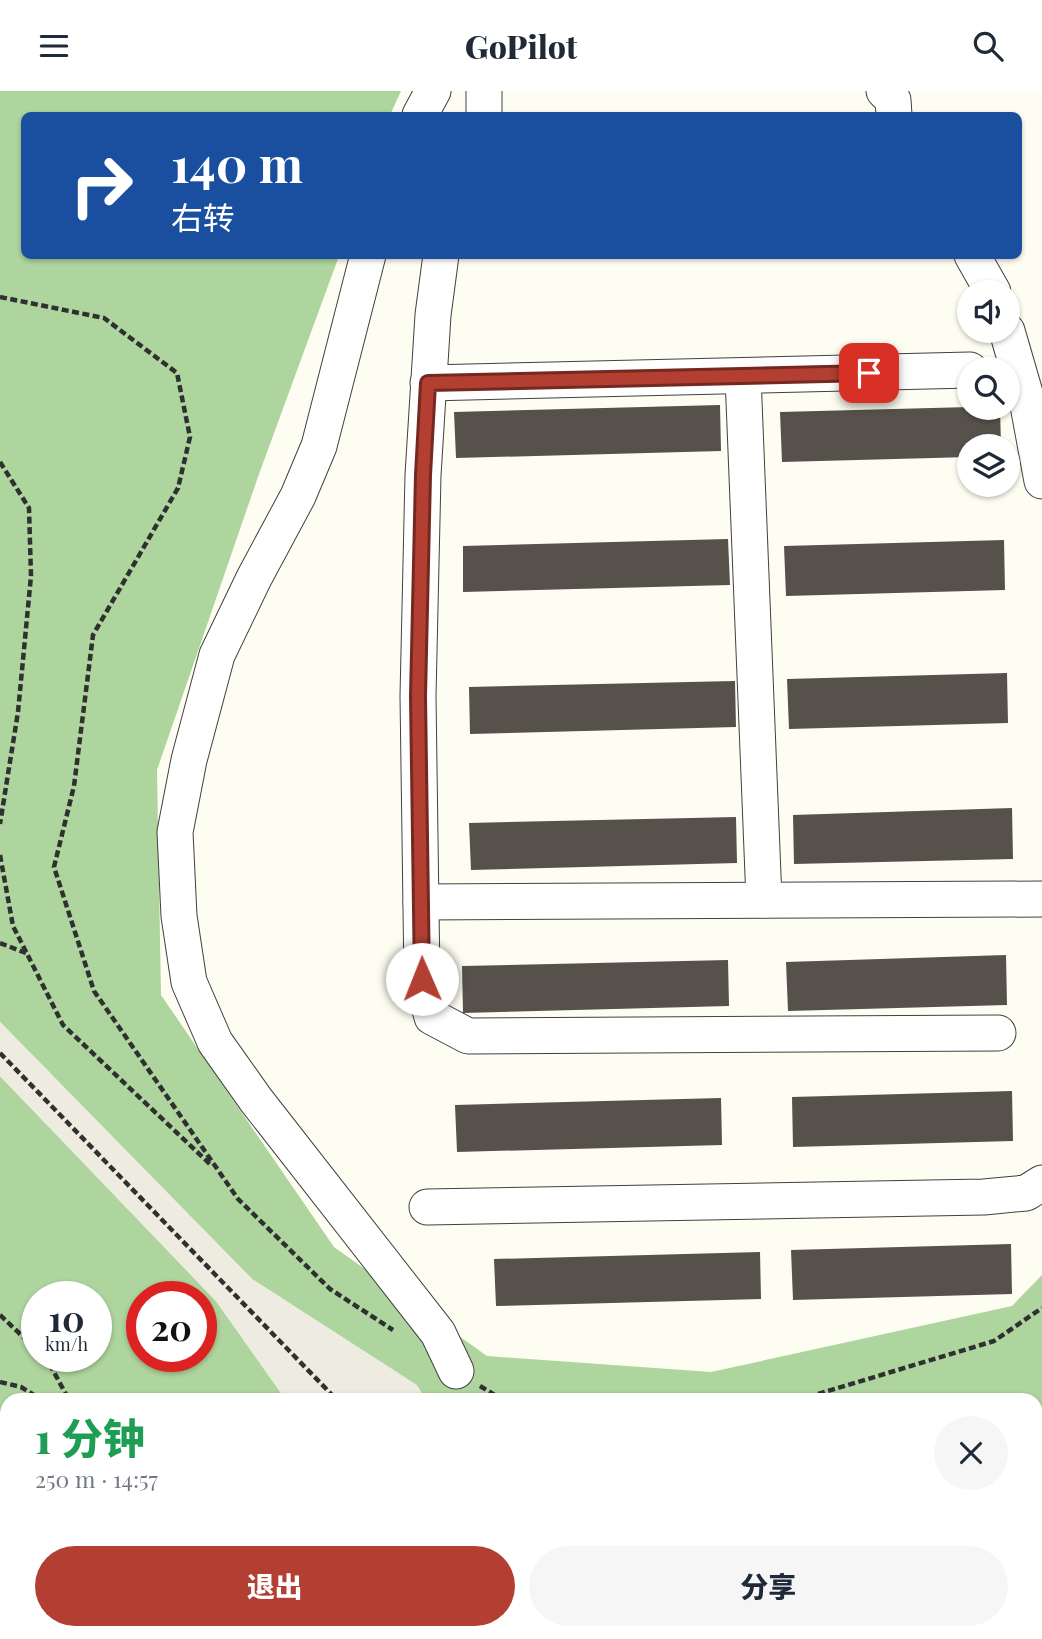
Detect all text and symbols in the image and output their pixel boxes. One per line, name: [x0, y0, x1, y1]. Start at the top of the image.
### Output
text: GoPilot: [465, 24, 577, 67]
icon: menu: [35, 27, 73, 65]
icon: search: [969, 27, 1007, 65]
text: 140 m: [171, 130, 303, 195]
icon: right: [56, 140, 147, 231]
text: 右转: [171, 195, 235, 238]
map controls: [957, 280, 1020, 497]
button: sound: [957, 280, 1020, 343]
pin: [839, 343, 899, 403]
icon: arrive: [850, 354, 888, 392]
button: search: [957, 357, 1020, 420]
button: layers: [957, 434, 1020, 497]
position arrow: [385, 942, 459, 1016]
speed limit sign: 20: [126, 1281, 217, 1372]
text: 10: [49, 1294, 84, 1341]
text: km/h: [45, 1332, 88, 1356]
text: 1 分钟: [35, 1409, 145, 1465]
button: close: [934, 1416, 1008, 1490]
text: 250 m · 14:57: [35, 1463, 158, 1494]
button: 退出: [35, 1546, 515, 1626]
button: 分享: [529, 1546, 1008, 1626]

